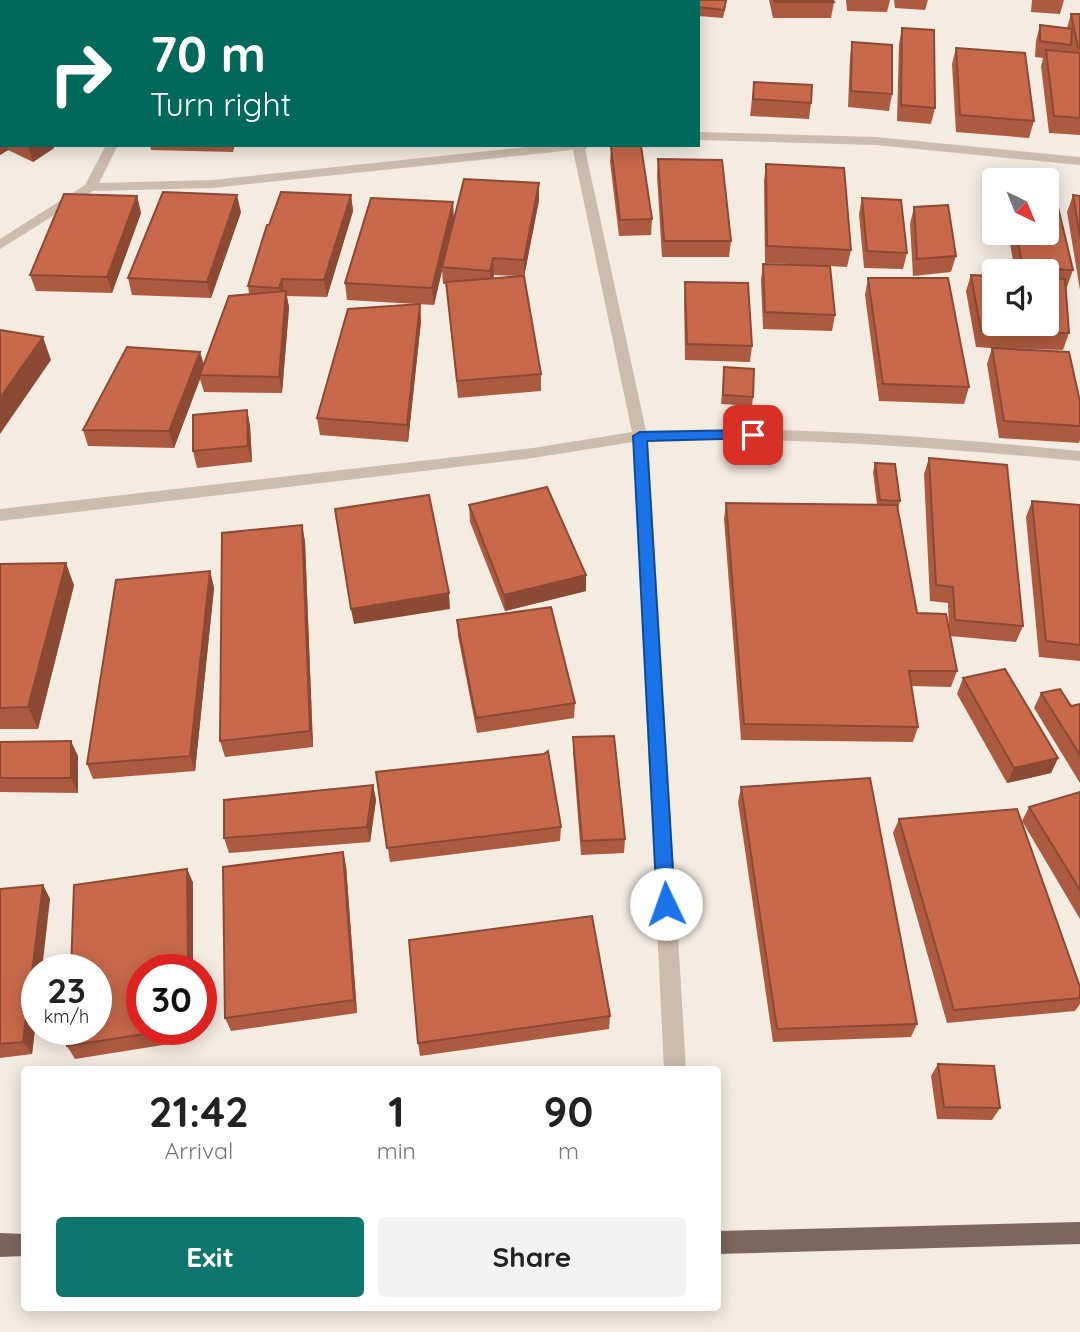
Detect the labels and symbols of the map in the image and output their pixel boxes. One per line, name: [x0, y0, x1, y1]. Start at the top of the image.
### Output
north arrow: [982, 168, 1059, 245]
pin: [723, 405, 783, 465]
position arrow: [629, 867, 703, 941]
speed limit sign: 30: [126, 954, 217, 1045]

